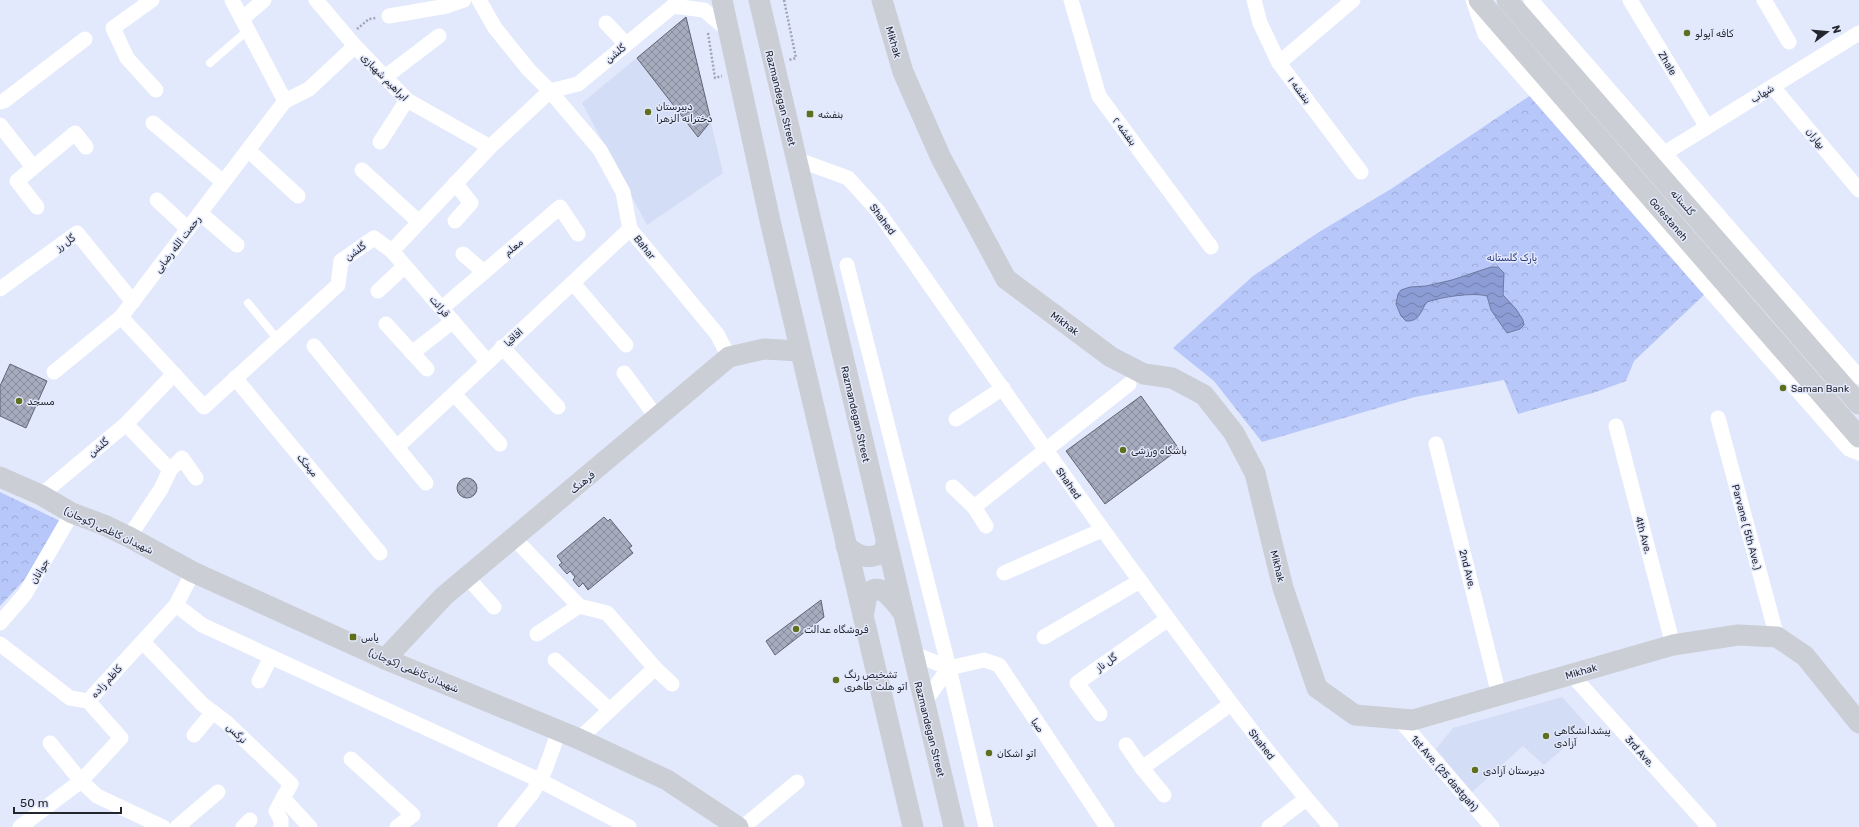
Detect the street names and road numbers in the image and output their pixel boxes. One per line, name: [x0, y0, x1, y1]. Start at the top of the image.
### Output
street label: Mikhak: [883, 25, 903, 60]
street label: گلشن: [603, 42, 629, 66]
street label: Razmandegan Street: [762, 49, 798, 147]
street label: Zhale: [1655, 49, 1679, 78]
street label: ابراهیم شهبازی: [358, 51, 411, 104]
street label: بنفشه ۱: [1285, 75, 1313, 106]
street label: شهاب: [1749, 82, 1776, 106]
street label: بنفشه ۲: [1110, 115, 1139, 148]
street label: بهاران: [1803, 126, 1827, 151]
street label: گلستانه: [1668, 187, 1697, 218]
street label: Golestaneh: [1646, 196, 1690, 244]
street label: Shahed: [867, 202, 898, 237]
street label: رحمت الله رضایی: [152, 214, 203, 276]
street label: گل رز: [53, 232, 78, 254]
street label: Bahar: [631, 233, 658, 262]
street label: معلم: [502, 236, 526, 259]
street label: گلشن: [343, 240, 369, 263]
street label: قرائت: [427, 294, 452, 320]
street label: Mikhak: [1048, 309, 1082, 339]
street label: اقاقیا: [502, 326, 526, 349]
street label: Razmandegan Street: [838, 365, 872, 463]
street label: گلشن: [86, 435, 112, 460]
street label: میخک: [294, 452, 320, 480]
street label: Shahed: [1053, 466, 1083, 502]
street label: فرهنگ: [568, 469, 598, 497]
street label: Parvane ( 5th Ave.): [1729, 483, 1763, 571]
street label: شهیدان کاظمی (کوجان): [62, 505, 155, 557]
street label: 4th Ave.: [1632, 515, 1654, 555]
street label: 2nd Ave.: [1456, 548, 1478, 590]
street label: Mikhak: [1267, 549, 1287, 584]
street label: جوانان: [28, 557, 52, 586]
street label: شهیدان کاظمی (کوجان): [367, 646, 461, 695]
street label: گل ناز: [1093, 651, 1120, 675]
street label: Mikhak: [1564, 662, 1599, 682]
street label: کاظم زاده: [89, 663, 125, 700]
street label: Razmandegan Street: [911, 680, 947, 778]
street label: صبا: [1028, 716, 1046, 735]
street label: نرگس: [223, 721, 249, 746]
street label: Shahed: [1246, 727, 1277, 762]
street label: 1st Ave. (25 dastgah): [1408, 733, 1480, 814]
street label: 3rd Ave.: [1622, 734, 1656, 770]

